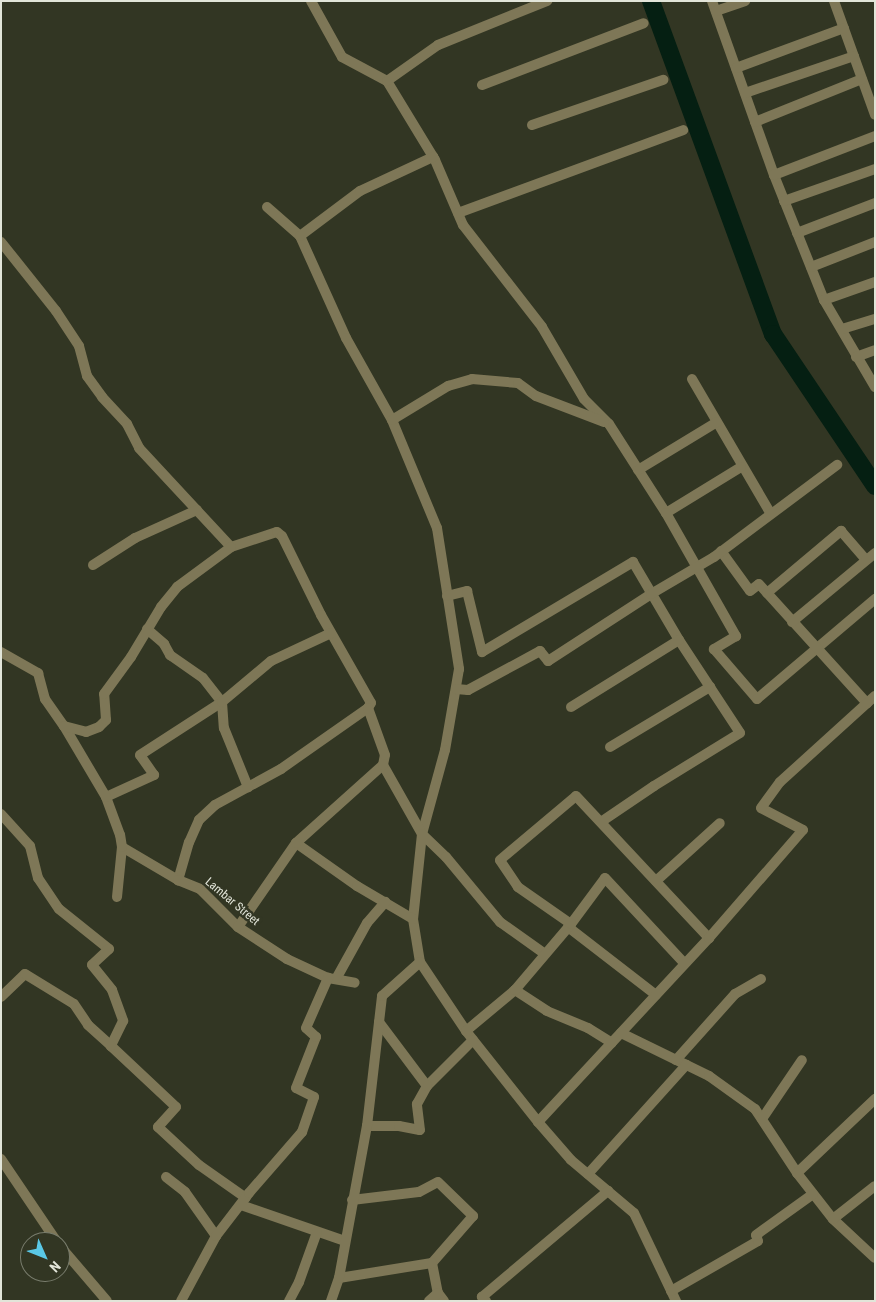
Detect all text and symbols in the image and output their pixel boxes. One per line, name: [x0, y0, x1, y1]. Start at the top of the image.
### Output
street label: Lambar Street: [202, 875, 262, 929]
north arrow: [20, 1232, 70, 1282]
text: N: [46, 1258, 64, 1275]

